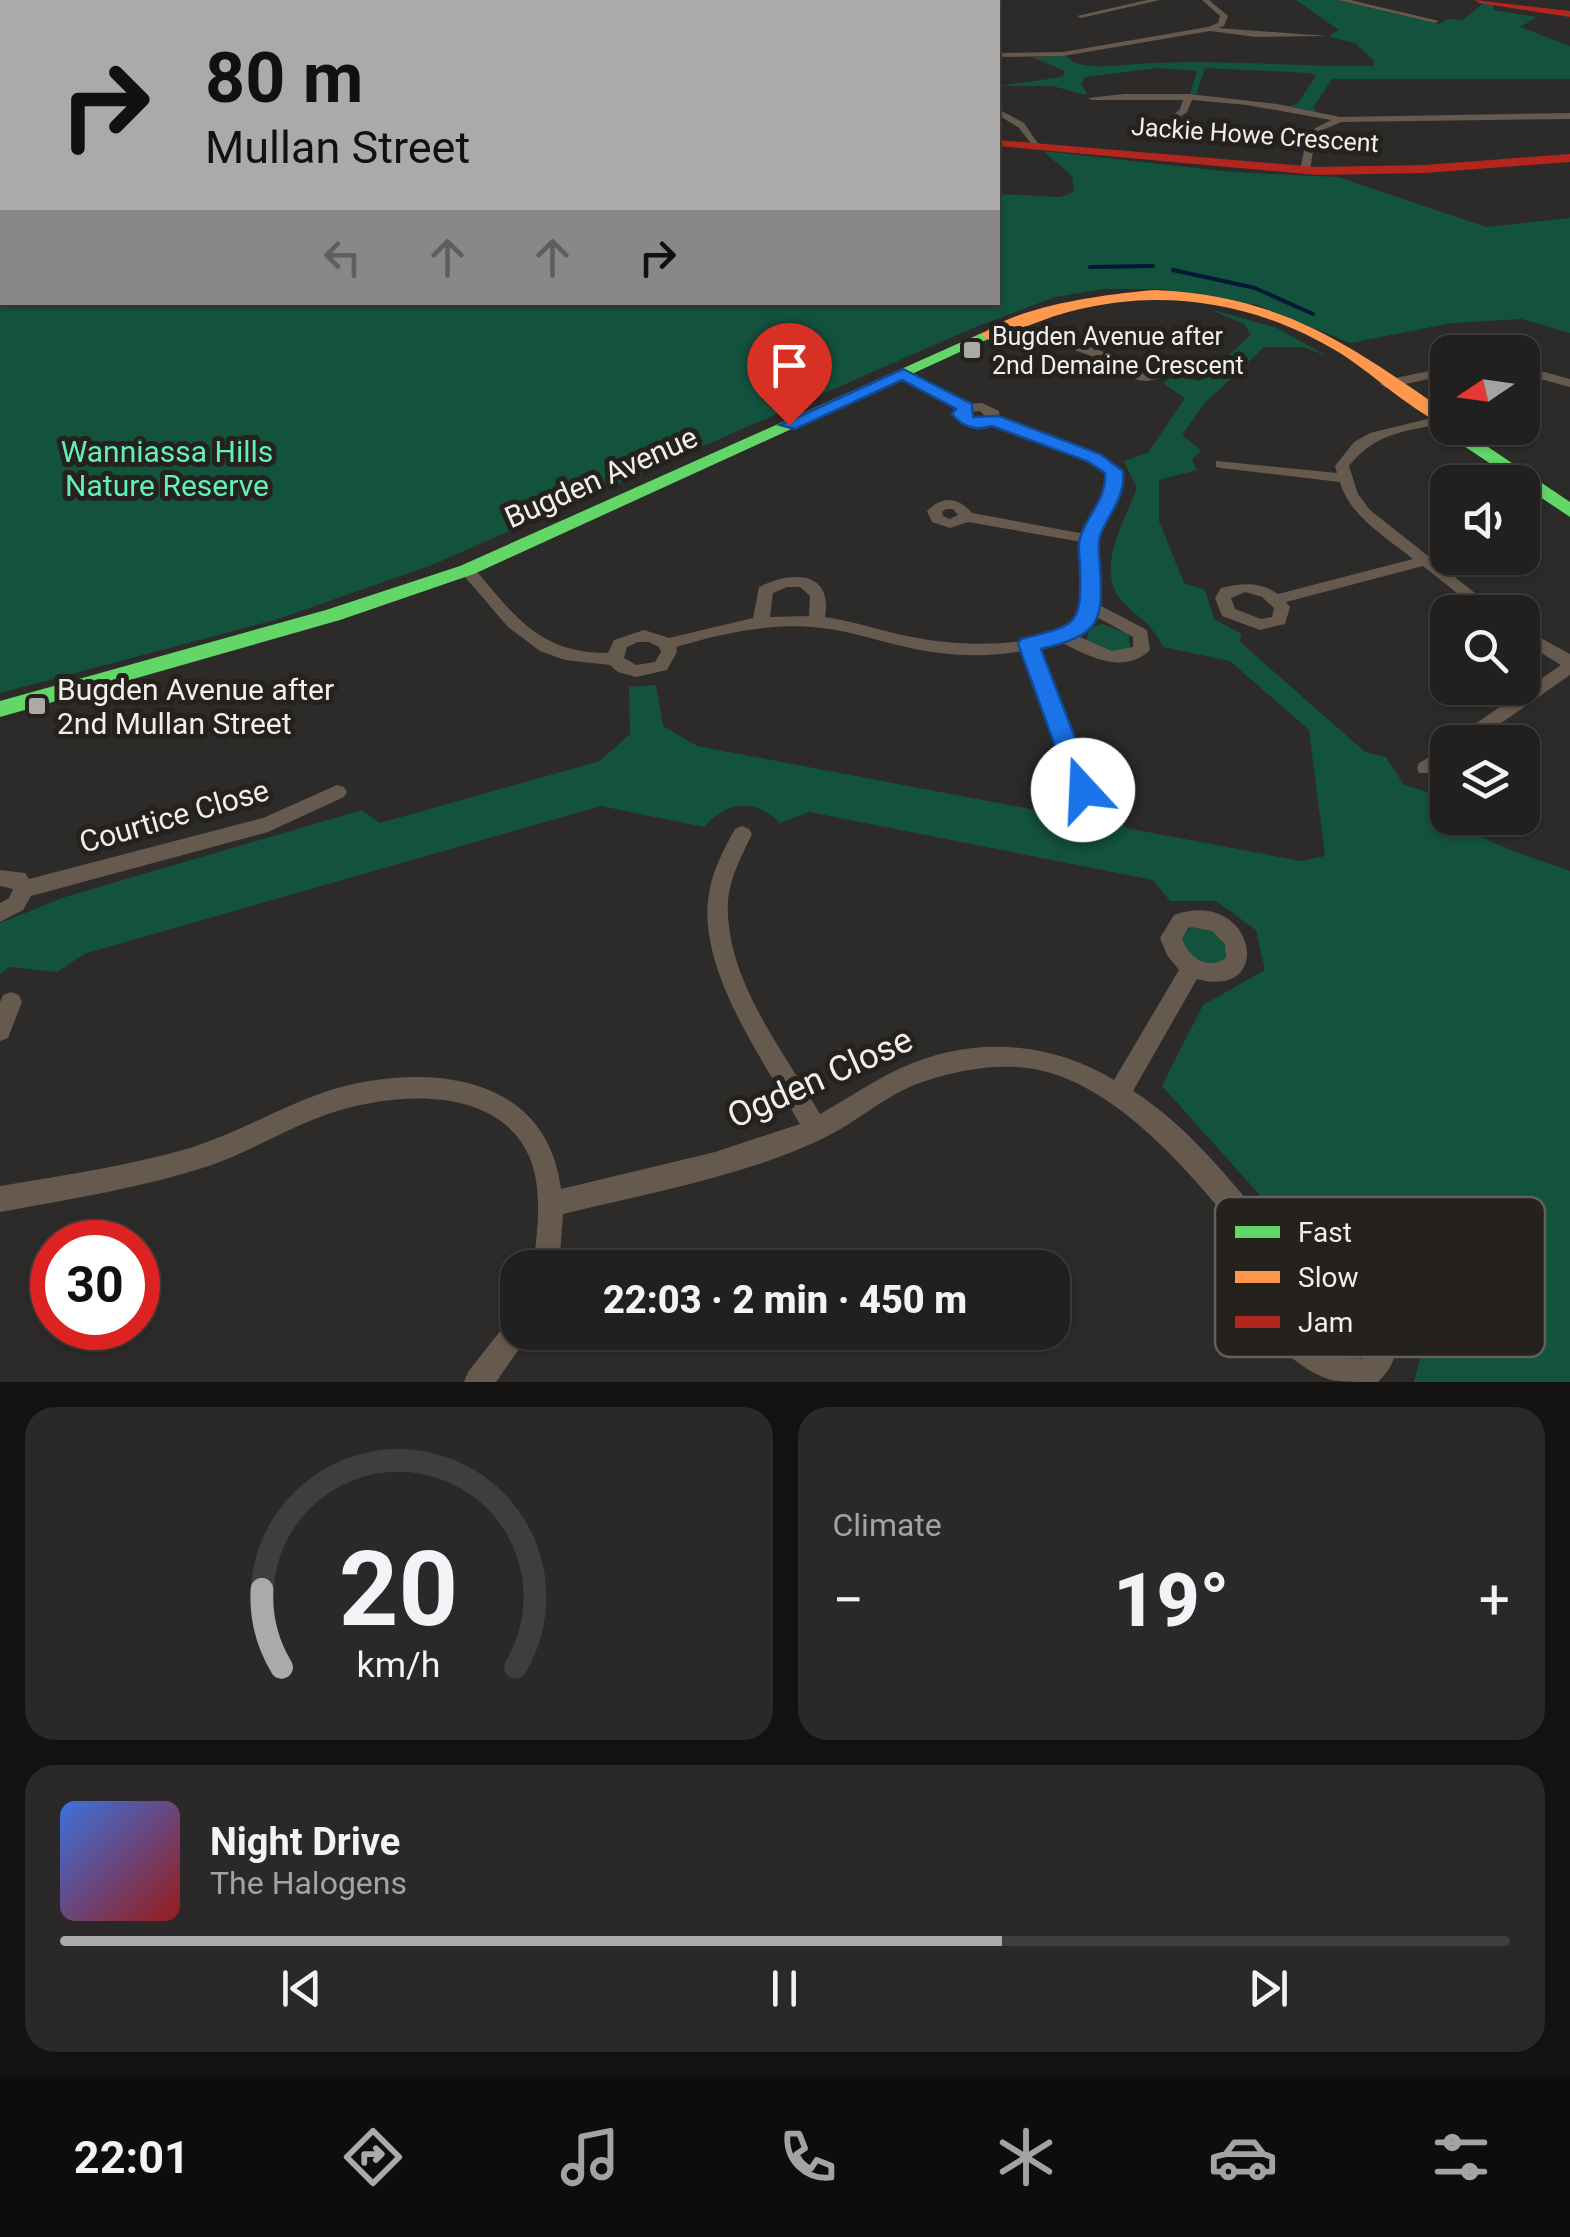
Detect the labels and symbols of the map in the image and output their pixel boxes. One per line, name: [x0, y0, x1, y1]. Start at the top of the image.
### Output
street label: Jackie Howe Crescent: [1130, 112, 1380, 158]
place label: Bugden Avenue after 2nd Demaine Crescent: [992, 322, 1244, 380]
pin: [747, 323, 832, 426]
north arrow: [1430, 335, 1540, 445]
marker: Bugden Avenue after 2nd Demaine Crescent: [961, 339, 983, 361]
street label: Bugden Avenue: [499, 419, 703, 535]
park label: Wanniassa Hills Nature Reserve: [61, 434, 273, 503]
place label: Bugden Avenue after 2nd Mullan Street: [57, 672, 334, 741]
marker: Bugden Avenue after 2nd Mullan Street: [26, 695, 48, 717]
position arrow: [1031, 738, 1135, 842]
street label: Courtice Close: [75, 772, 273, 860]
street label: Ogden Close: [721, 1019, 919, 1137]
legend: [1215, 1197, 1545, 1357]
text: Fast: [1298, 1216, 1352, 1249]
speed limit sign: 30: [30, 1220, 160, 1350]
text: Slow: [1298, 1261, 1358, 1294]
text: Jam: [1298, 1306, 1353, 1339]

